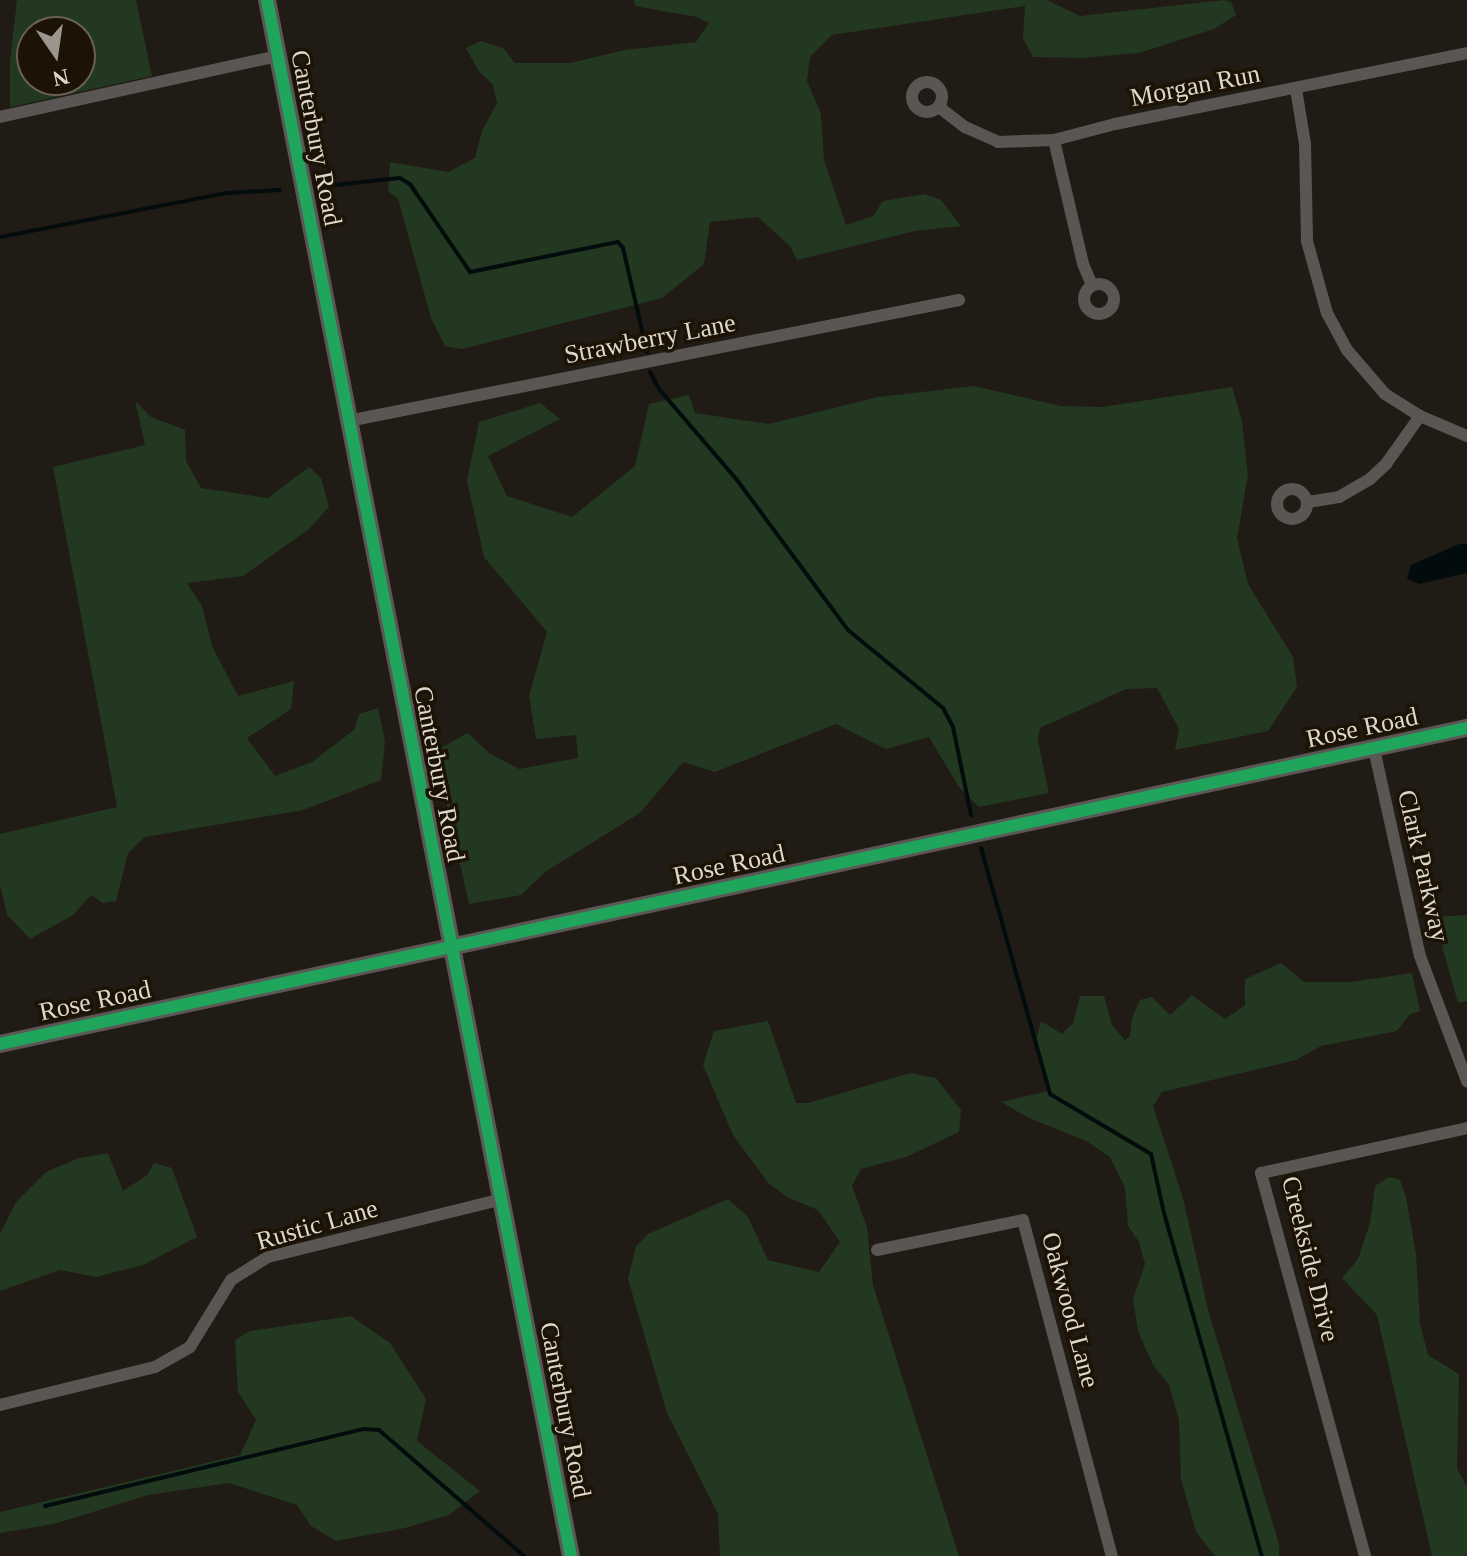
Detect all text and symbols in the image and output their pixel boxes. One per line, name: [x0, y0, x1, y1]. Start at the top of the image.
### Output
north arrow: [16, 16, 96, 96]
street label: Canterbury Road: [284, 47, 348, 229]
street label: Morgan Run: [1127, 58, 1263, 114]
text: N: [51, 64, 72, 92]
street label: Strawberry Lane: [562, 307, 738, 371]
street label: Canterbury Road: [407, 683, 471, 865]
street label: Rose Road: [1303, 701, 1421, 755]
street label: Clark Parkway: [1390, 787, 1456, 945]
street label: Rose Road: [670, 838, 788, 892]
street label: Rose Road: [36, 974, 154, 1028]
street label: Creekside Drive: [1274, 1173, 1346, 1345]
street label: Rustic Lane: [253, 1193, 381, 1257]
street label: Oakwood Lane: [1034, 1229, 1106, 1391]
street label: Canterbury Road: [533, 1319, 597, 1501]

